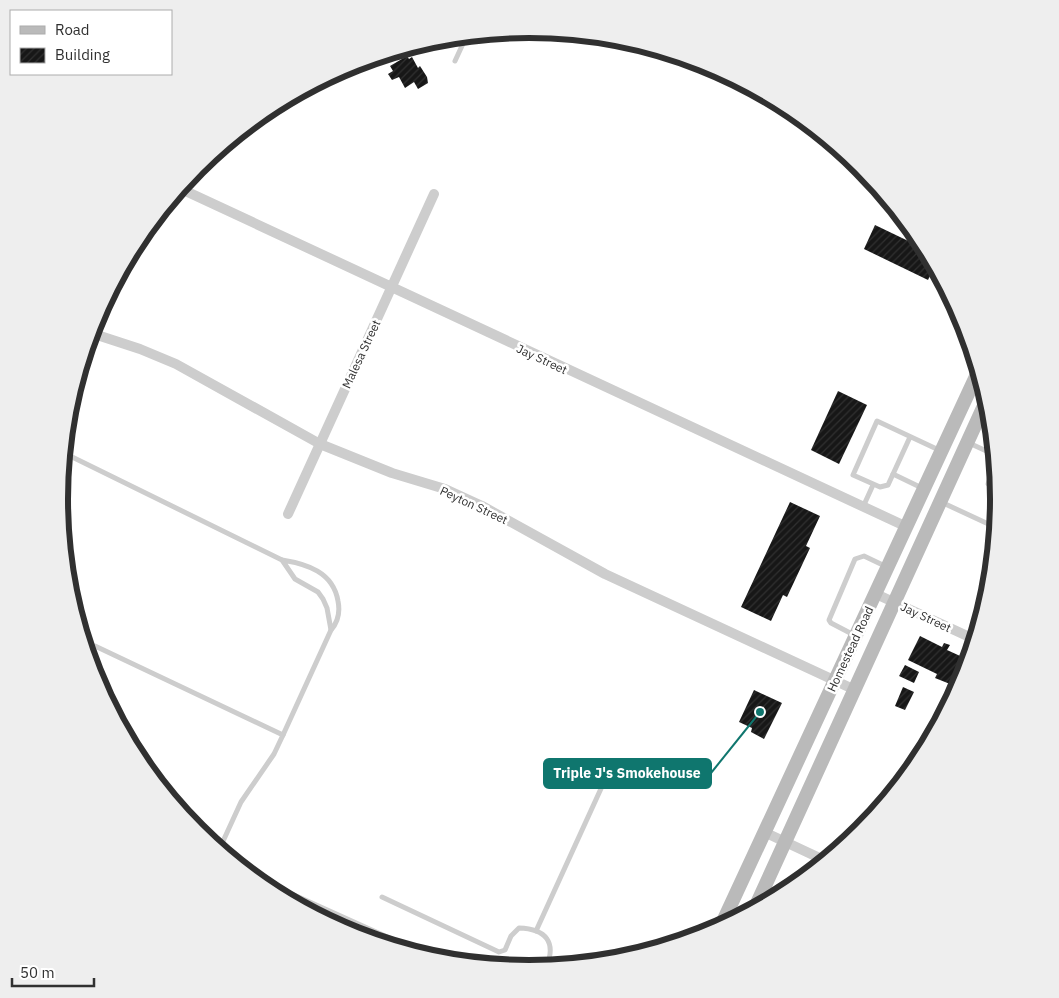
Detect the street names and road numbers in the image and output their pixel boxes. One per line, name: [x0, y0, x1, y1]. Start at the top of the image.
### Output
street label: Malesa Street: [339, 317, 383, 391]
street label: Jay Street: [514, 341, 570, 377]
street label: Peyton Street: [438, 483, 510, 527]
street label: Jay Street: [898, 599, 954, 635]
street label: Homestead Road: [824, 604, 876, 694]

